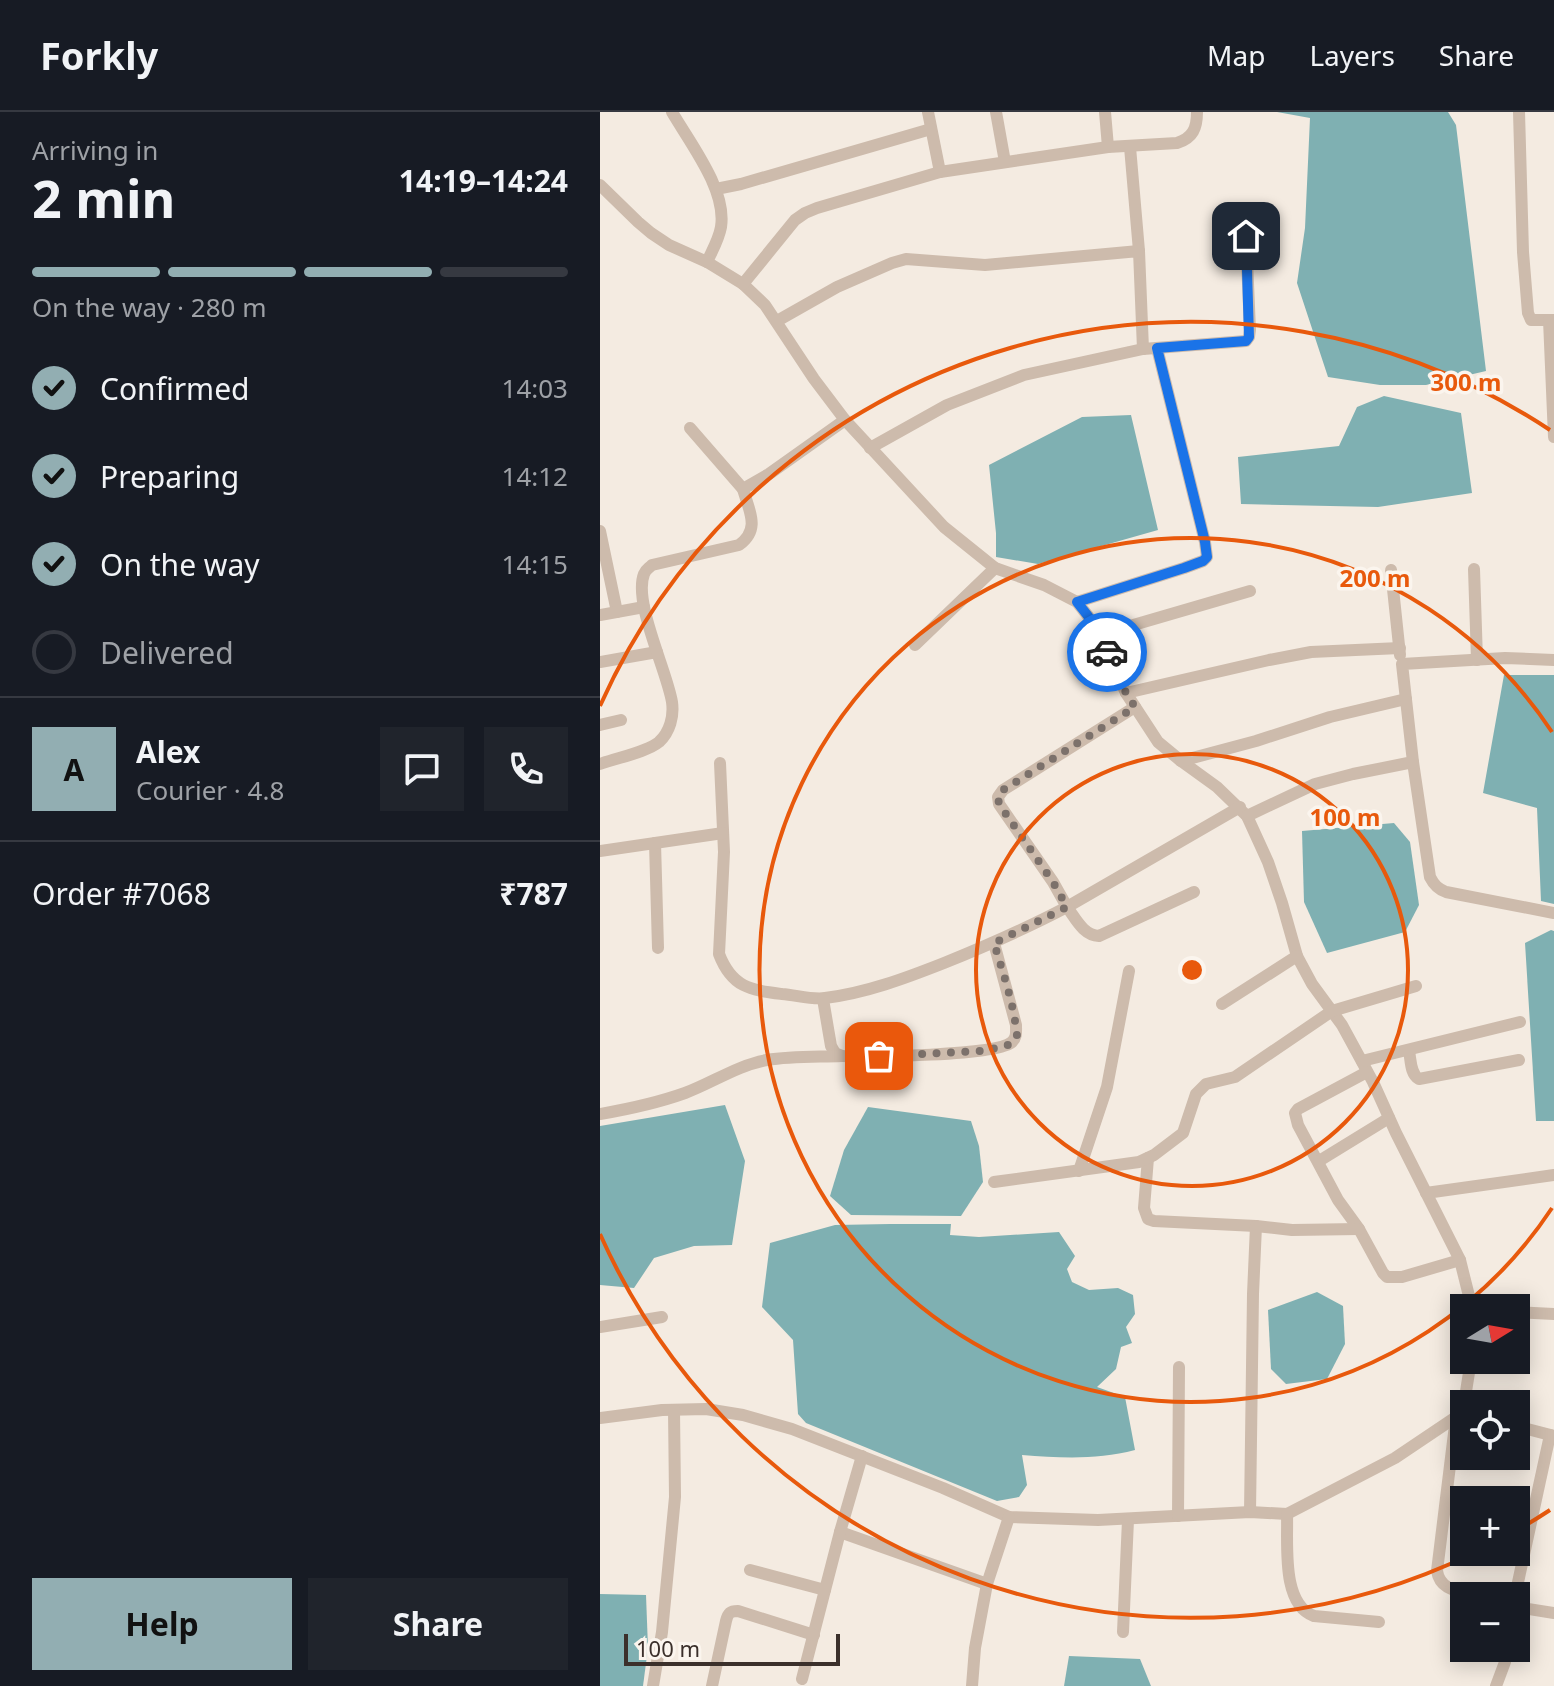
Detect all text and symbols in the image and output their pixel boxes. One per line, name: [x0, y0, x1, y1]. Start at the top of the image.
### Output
text: Forkly: [40, 29, 158, 81]
text: Map: [1207, 36, 1265, 74]
text: Layers: [1309, 36, 1395, 74]
text: Share: [1439, 36, 1514, 74]
text: Arriving in: [32, 132, 158, 168]
text: 14:19–14:24: [399, 160, 568, 201]
text: 2 min: [32, 162, 175, 233]
pin: [1212, 202, 1280, 270]
icon: home: [1224, 214, 1268, 258]
text: On the way · 280 m: [32, 289, 266, 325]
text: 300 m: [1431, 365, 1501, 398]
icon: check: [32, 366, 76, 410]
text: Confirmed: [100, 368, 250, 409]
text: 14:03: [502, 370, 568, 406]
icon: check: [32, 454, 76, 498]
text: Preparing: [100, 456, 239, 497]
text: 14:12: [502, 458, 568, 494]
icon: check: [32, 542, 76, 586]
text: On the way: [100, 544, 260, 585]
text: 14:15: [502, 546, 568, 582]
text: 200 m: [1340, 561, 1410, 594]
courier: [1067, 612, 1147, 692]
icon: car: [1085, 630, 1129, 674]
text: Delivered: [100, 632, 234, 673]
button: chat: [380, 727, 464, 811]
button: phone: [484, 727, 568, 811]
text: Alex: [136, 731, 200, 772]
text: A: [64, 749, 84, 790]
text: Courier · 4.8: [136, 772, 284, 808]
text: 100 m: [1310, 800, 1380, 833]
text: Order #7068: [32, 873, 211, 914]
text: ₹787: [499, 873, 568, 914]
centre of rings: [1178, 956, 1206, 984]
pin: [845, 1022, 913, 1090]
icon: bag: [857, 1034, 901, 1078]
north arrow: [1450, 1294, 1530, 1374]
map controls: [1450, 1294, 1530, 1662]
button: locate: [1450, 1390, 1530, 1470]
button: +: [1450, 1486, 1530, 1566]
button: Help: [32, 1578, 292, 1670]
button: Share: [308, 1578, 568, 1670]
button: −: [1450, 1582, 1530, 1662]
scale bar: [624, 1630, 840, 1666]
text: 100 m: [636, 1633, 700, 1663]

